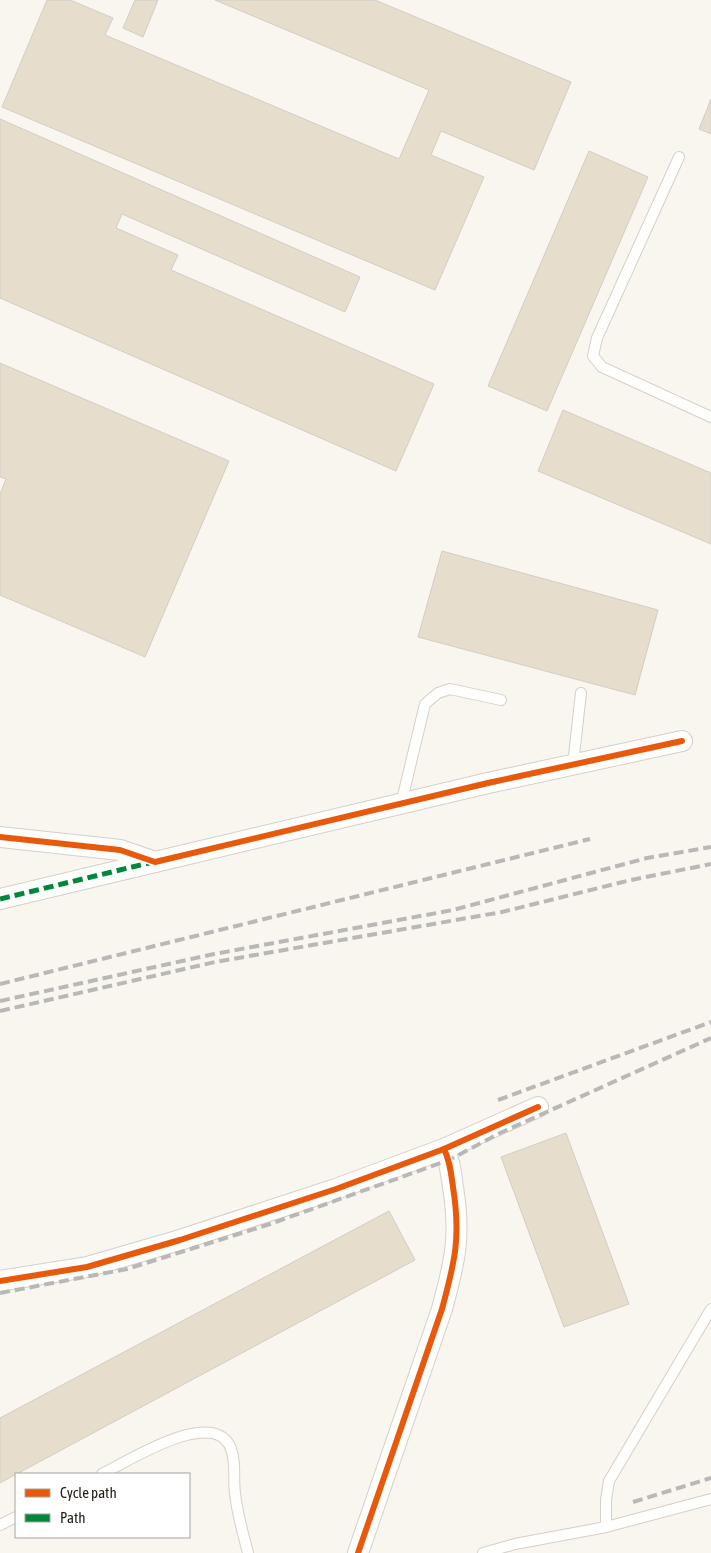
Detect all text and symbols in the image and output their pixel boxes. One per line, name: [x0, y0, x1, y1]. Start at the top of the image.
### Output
legend: [15, 1473, 190, 1538]
text: Cycle path: [60, 1484, 117, 1501]
text: Path: [60, 1509, 86, 1526]

